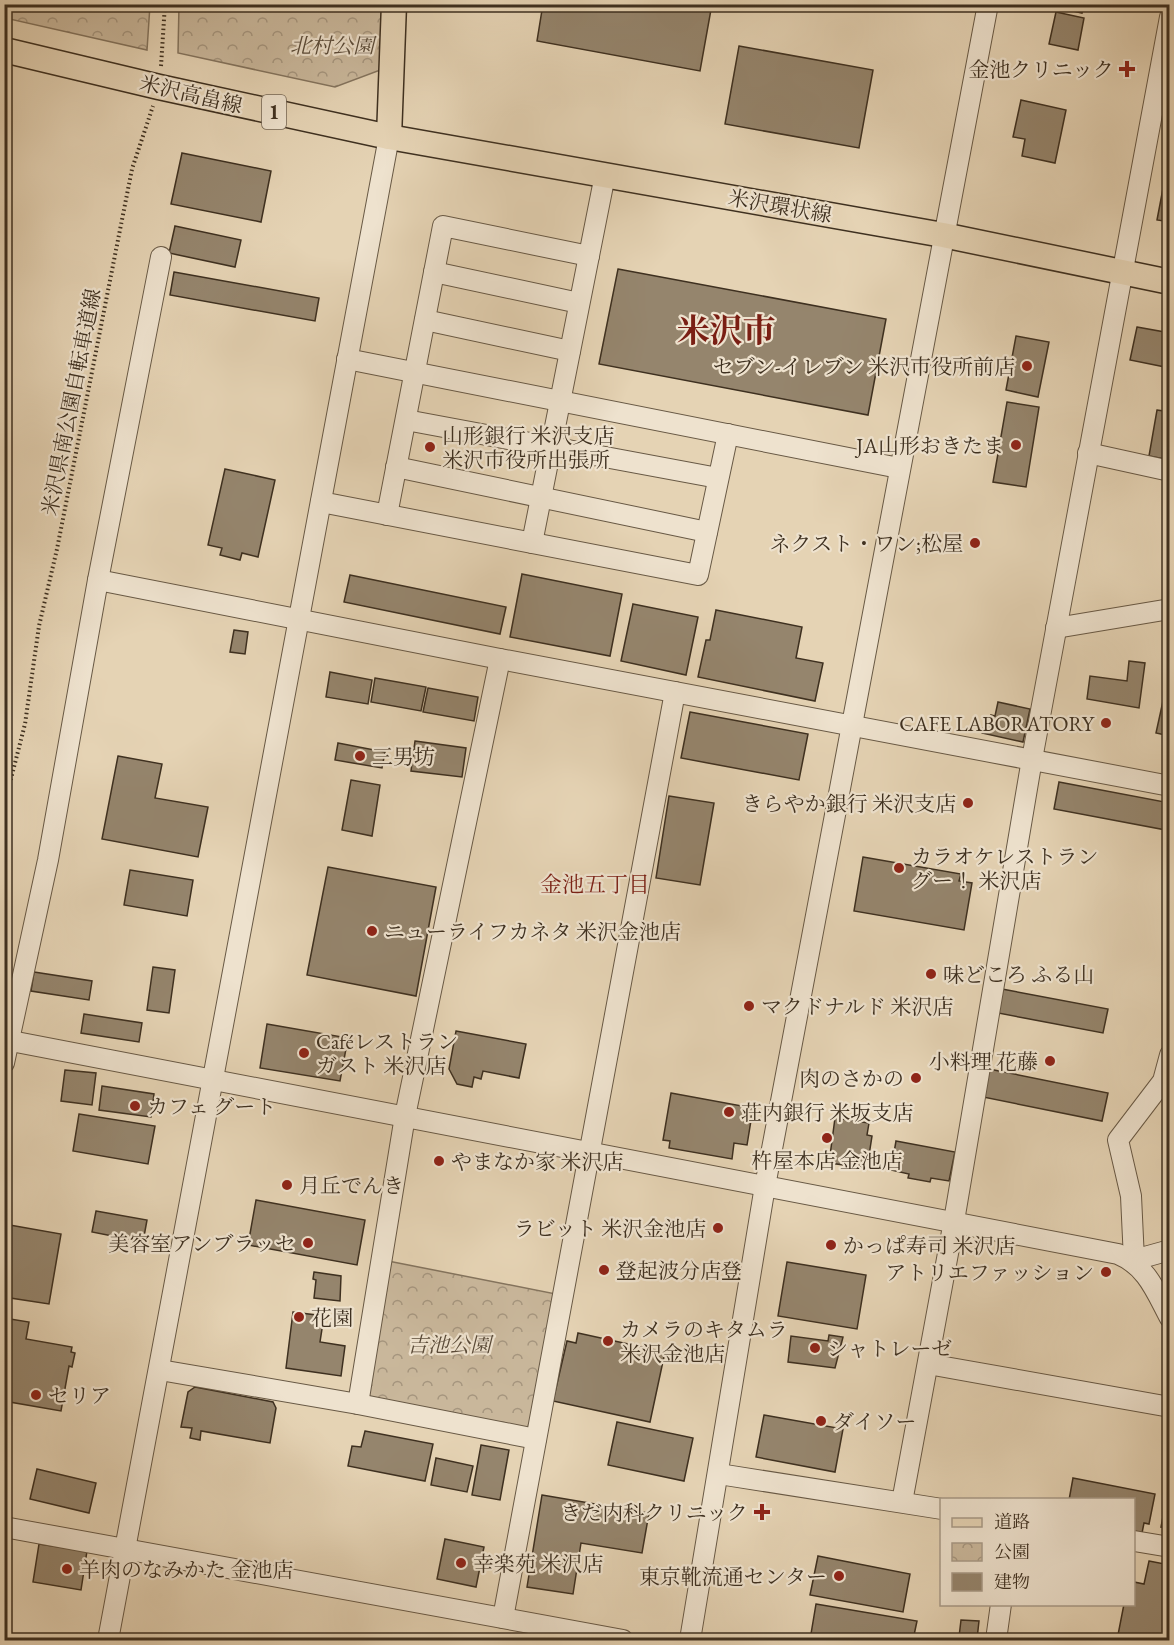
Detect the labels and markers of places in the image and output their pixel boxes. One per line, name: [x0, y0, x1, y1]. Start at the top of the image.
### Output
place label: 金池クリニック: [968, 56, 1114, 83]
marker: 金池クリニック: [1118, 60, 1136, 78]
place label: セブン-イレブン 米沢市役所前店: [713, 353, 1015, 380]
marker: セブン-イレブン 米沢市役所前店: [1020, 359, 1034, 373]
place label: 山形銀行 米沢支店 米沢市役所出張所: [442, 422, 614, 473]
place label: JA山形おきたま: [854, 432, 1004, 459]
marker: JA山形おきたま: [1009, 438, 1023, 452]
marker: 山形銀行 米沢支店 米沢市役所出張所: [423, 440, 437, 454]
place label: ネクスト・ワン;松屋: [769, 530, 963, 557]
marker: ネクスト・ワン;松屋: [968, 536, 982, 550]
place label: CAFE LABORATORY: [899, 710, 1096, 737]
marker: CAFE LABORATORY: [1099, 716, 1113, 730]
place label: 三男坊: [372, 743, 435, 770]
marker: 三男坊: [353, 749, 367, 763]
place label: きらやか銀行 米沢支店: [742, 790, 956, 817]
marker: きらやか銀行 米沢支店: [961, 796, 975, 810]
place label: カラオケレストラン グー！ 米沢店: [911, 843, 1099, 894]
marker: カラオケレストラン グー！ 米沢店: [892, 861, 906, 875]
place label: ニューライフカネタ 米沢金池店: [384, 918, 681, 945]
marker: ニューライフカネタ 米沢金池店: [365, 924, 379, 938]
place label: 味どころ ふる山: [943, 961, 1094, 988]
marker: 味どころ ふる山: [924, 967, 938, 981]
place label: マクドナルド 米沢店: [761, 993, 953, 1020]
marker: マクドナルド 米沢店: [742, 999, 756, 1013]
place label: Caféレストラン ガスト 米沢店: [316, 1028, 458, 1079]
marker: Caféレストラン ガスト 米沢店: [297, 1046, 311, 1060]
place label: 小料理 花藤: [929, 1048, 1038, 1075]
marker: 小料理 花藤: [1043, 1054, 1057, 1068]
place label: 肉のさかの: [799, 1065, 904, 1092]
marker: 肉のさかの: [909, 1071, 923, 1085]
place label: カフェ グート: [147, 1093, 276, 1120]
marker: カフェ グート: [128, 1099, 142, 1113]
place label: 荘内銀行 米坂支店: [741, 1099, 913, 1126]
marker: 荘内銀行 米坂支店: [722, 1105, 736, 1119]
marker: 杵屋本店 金池店: [820, 1131, 834, 1145]
place label: 杵屋本店 金池店: [751, 1147, 903, 1174]
place label: やまなか家 米沢店: [451, 1148, 623, 1175]
marker: やまなか家 米沢店: [432, 1154, 446, 1168]
place label: 月丘でんき: [299, 1172, 404, 1199]
marker: 月丘でんき: [280, 1178, 294, 1192]
place label: ラビット 米沢金池店: [514, 1215, 706, 1242]
marker: ラビット 米沢金池店: [711, 1221, 725, 1235]
place label: 美容室アンブラッセ: [108, 1230, 296, 1257]
place label: かっぱ寿司 米沢店: [843, 1232, 1015, 1259]
marker: 美容室アンブラッセ: [301, 1236, 315, 1250]
marker: かっぱ寿司 米沢店: [824, 1238, 838, 1252]
place label: 登起波分店登: [616, 1257, 742, 1284]
place label: アトリエファッション: [885, 1259, 1094, 1286]
marker: 登起波分店登: [597, 1263, 611, 1277]
marker: アトリエファッション: [1099, 1265, 1113, 1279]
place label: 花園: [311, 1304, 353, 1331]
marker: 花園: [292, 1310, 306, 1324]
place label: カメラのキタムラ 米沢金池店: [620, 1316, 788, 1367]
marker: カメラのキタムラ 米沢金池店: [601, 1334, 615, 1348]
place label: シャトレーゼ: [827, 1335, 952, 1362]
marker: シャトレーゼ: [808, 1341, 822, 1355]
place label: セリア: [48, 1382, 111, 1409]
marker: セリア: [29, 1388, 43, 1402]
place label: ダイソー: [833, 1408, 917, 1435]
marker: ダイソー: [814, 1414, 828, 1428]
place label: きだ内科クリニック: [560, 1499, 748, 1526]
marker: きだ内科クリニック: [753, 1503, 771, 1521]
place label: 幸楽苑 米沢店: [473, 1550, 603, 1577]
place label: 羊肉のなみかた 金池店: [79, 1556, 293, 1583]
marker: 幸楽苑 米沢店: [454, 1556, 468, 1570]
marker: 羊肉のなみかた 金池店: [60, 1562, 74, 1576]
place label: 東京靴流通センター: [639, 1563, 827, 1590]
marker: 東京靴流通センター: [832, 1569, 846, 1583]

